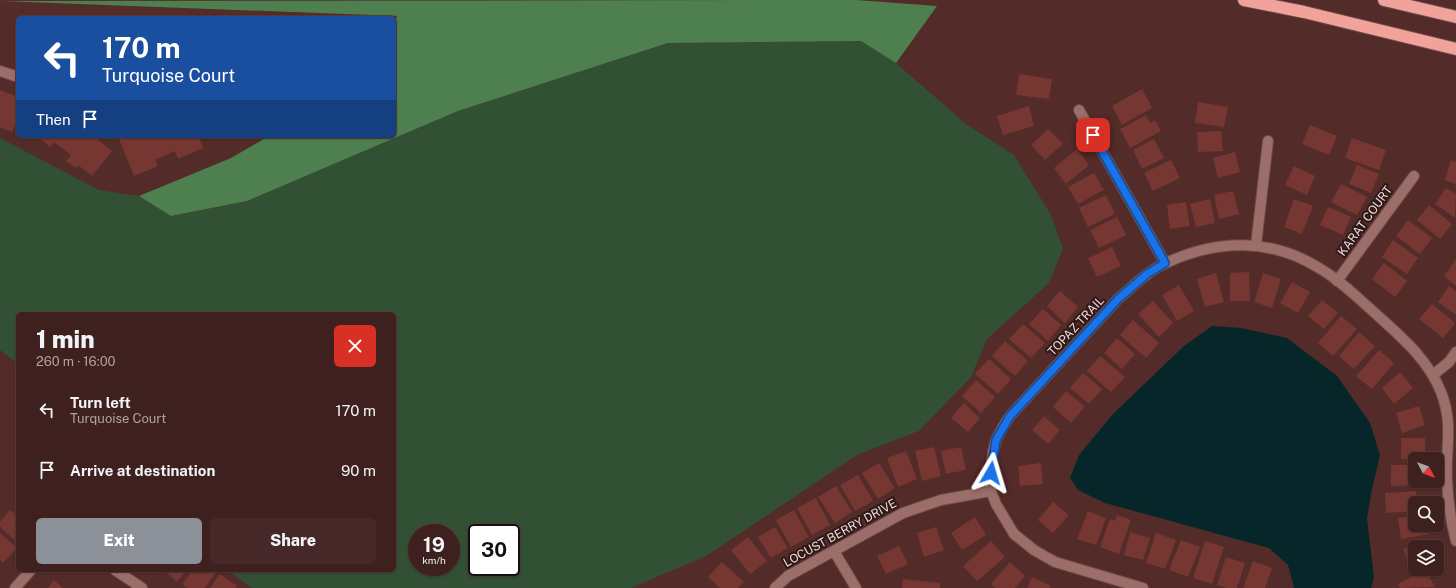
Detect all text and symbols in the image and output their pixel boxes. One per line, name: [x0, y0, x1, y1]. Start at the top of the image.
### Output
text: 170 m: [102, 31, 181, 64]
icon: left: [36, 32, 88, 84]
text: Turquoise Court: [102, 65, 235, 86]
icon: arrive: [79, 108, 101, 130]
text: Then: [36, 111, 71, 128]
pin: [1076, 118, 1110, 152]
icon: arrive: [1082, 124, 1104, 146]
street label: KARAT COURT: [1335, 183, 1395, 259]
street label: TOPAZ TRAIL: [1045, 293, 1107, 359]
text: 1 min: [36, 325, 95, 353]
button: close: [334, 325, 376, 367]
text: 260 m · 16:00: [36, 354, 115, 369]
text: Turn left: [70, 394, 131, 411]
icon: left: [36, 399, 58, 421]
text: 170 m: [335, 402, 376, 419]
text: Turquoise Court: [70, 411, 166, 426]
position arrow: [970, 452, 1012, 494]
north arrow: [1408, 452, 1444, 488]
map controls: [1408, 452, 1444, 576]
icon: arrive: [36, 459, 58, 481]
text: Arrive at destination: [70, 462, 215, 479]
text: 90 m: [341, 462, 376, 479]
street label: LOCUST BERRY DRIVE: [781, 496, 899, 570]
button: search: [1408, 496, 1444, 532]
button: Exit: [36, 518, 202, 564]
button: Share: [210, 518, 376, 564]
speed limit sign: 30: [468, 524, 520, 576]
text: 19: [423, 533, 445, 557]
button: layers: [1408, 540, 1444, 576]
text: km/h: [422, 554, 446, 566]

